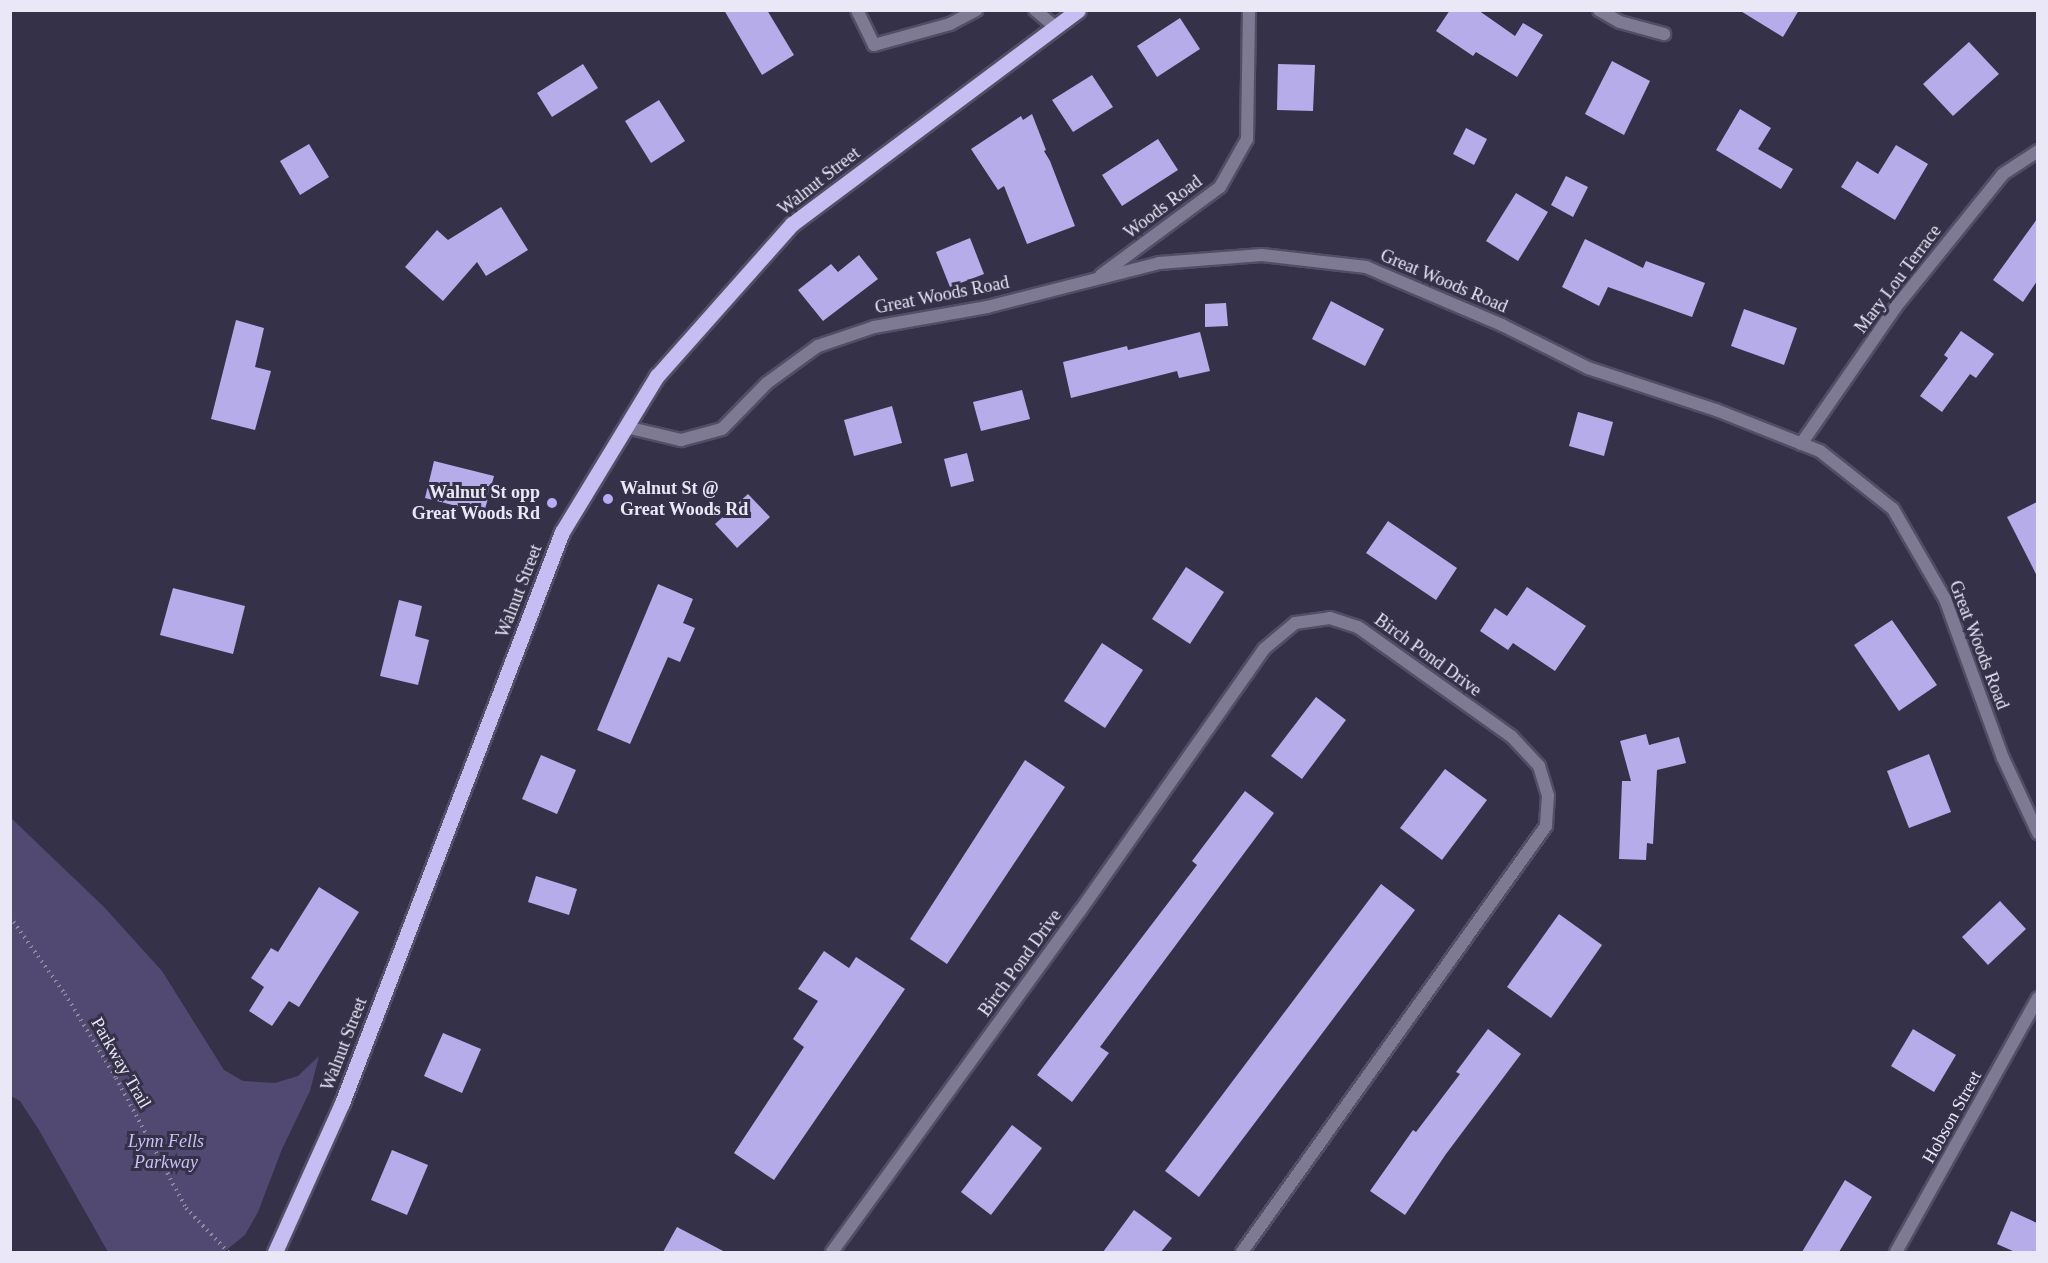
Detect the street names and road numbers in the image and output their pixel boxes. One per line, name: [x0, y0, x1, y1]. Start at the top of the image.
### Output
street label: Walnut Street: [774, 142, 864, 220]
street label: Woods Road: [1120, 171, 1206, 243]
street label: Mary Lou Terrace: [1850, 220, 1946, 338]
street label: Great Woods Road: [1377, 244, 1511, 318]
street label: Great Woods Road: [873, 271, 1011, 319]
street label: Walnut Street: [491, 541, 547, 641]
street label: Great Woods Road: [1944, 577, 2014, 713]
street label: Birch Pond Drive: [1370, 609, 1486, 701]
street label: Birch Pond Drive: [974, 905, 1066, 1021]
street label: Walnut Street: [316, 994, 372, 1094]
street label: Parkway Trail: [86, 1014, 156, 1112]
street label: Hobson Street: [1918, 1067, 1986, 1167]

